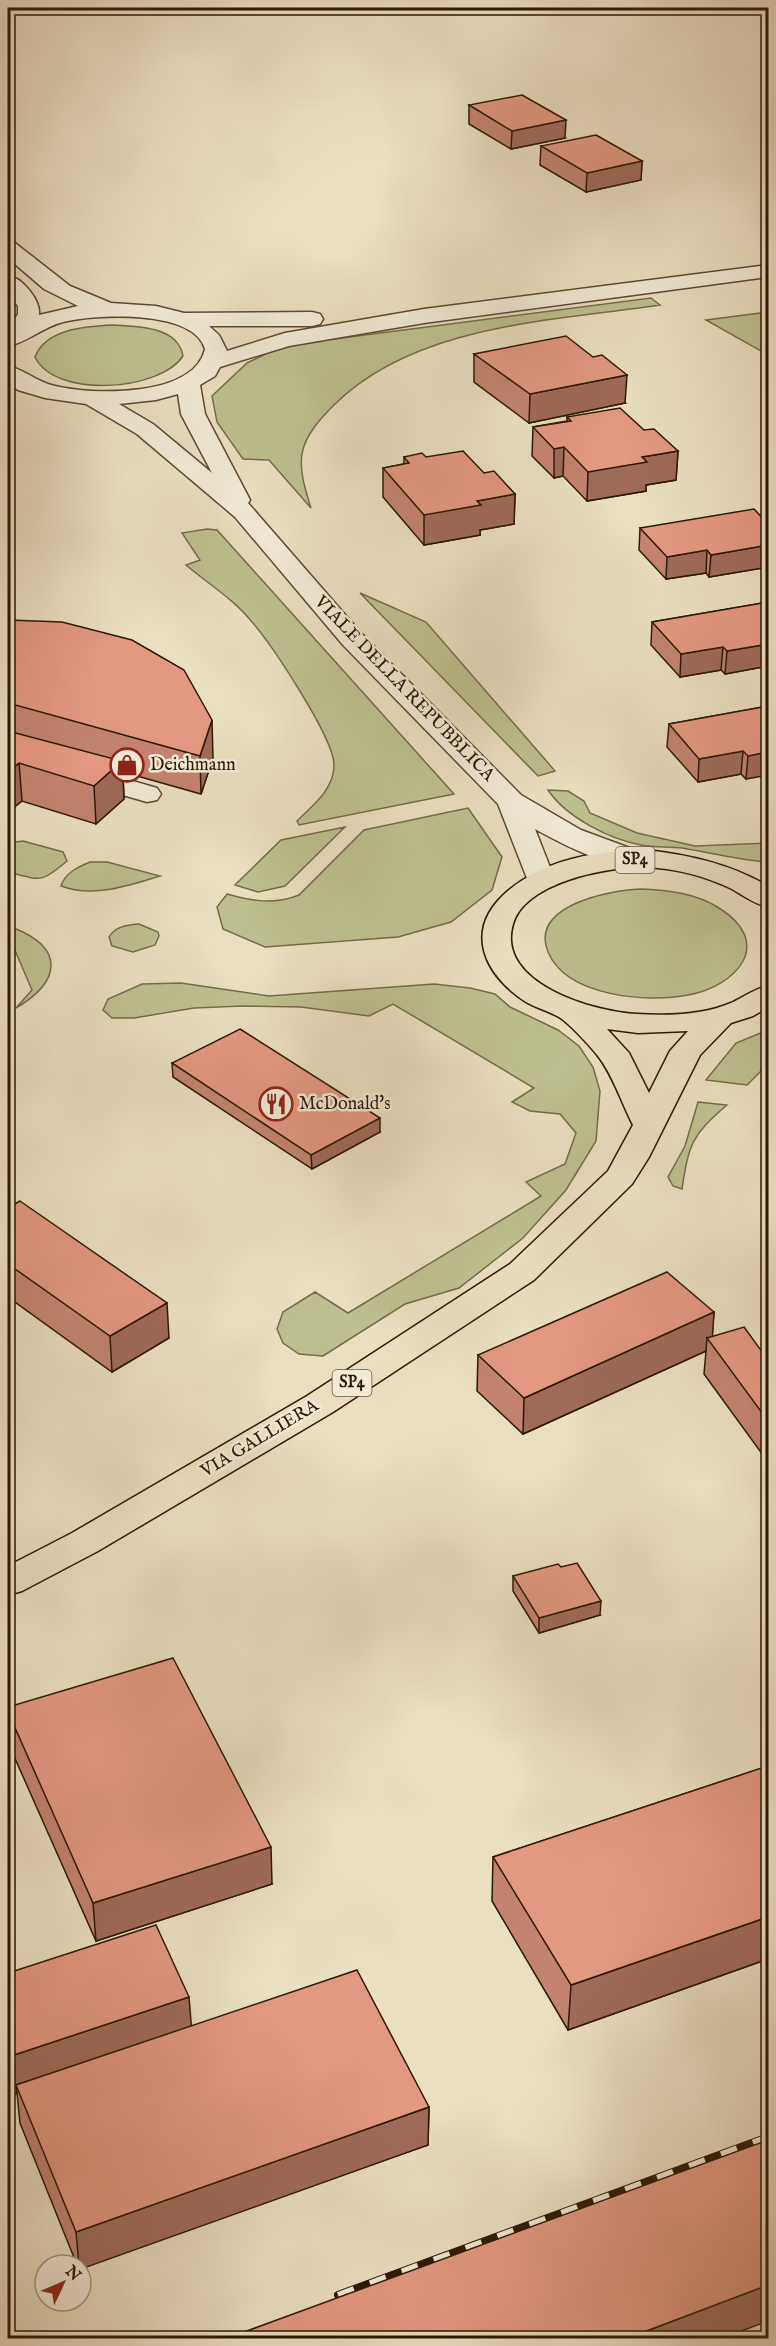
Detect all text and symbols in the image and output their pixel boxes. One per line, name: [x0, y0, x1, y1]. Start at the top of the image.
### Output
street label: VIALE DELLA REPUBBLICA: [308, 590, 500, 787]
shop icon: Deichmann: [109, 747, 145, 783]
place label: Deichmann: [150, 754, 236, 777]
road number: SP4: [616, 847, 654, 873]
restaurant icon: McDonald's: [258, 1086, 294, 1122]
place label: McDonald's: [299, 1093, 391, 1116]
road number: SP4: [332, 1370, 372, 1396]
street label: VIA GALLIERA: [196, 1394, 324, 1484]
north arrow: [33, 2253, 93, 2313]
text: N: [60, 2261, 84, 2286]

